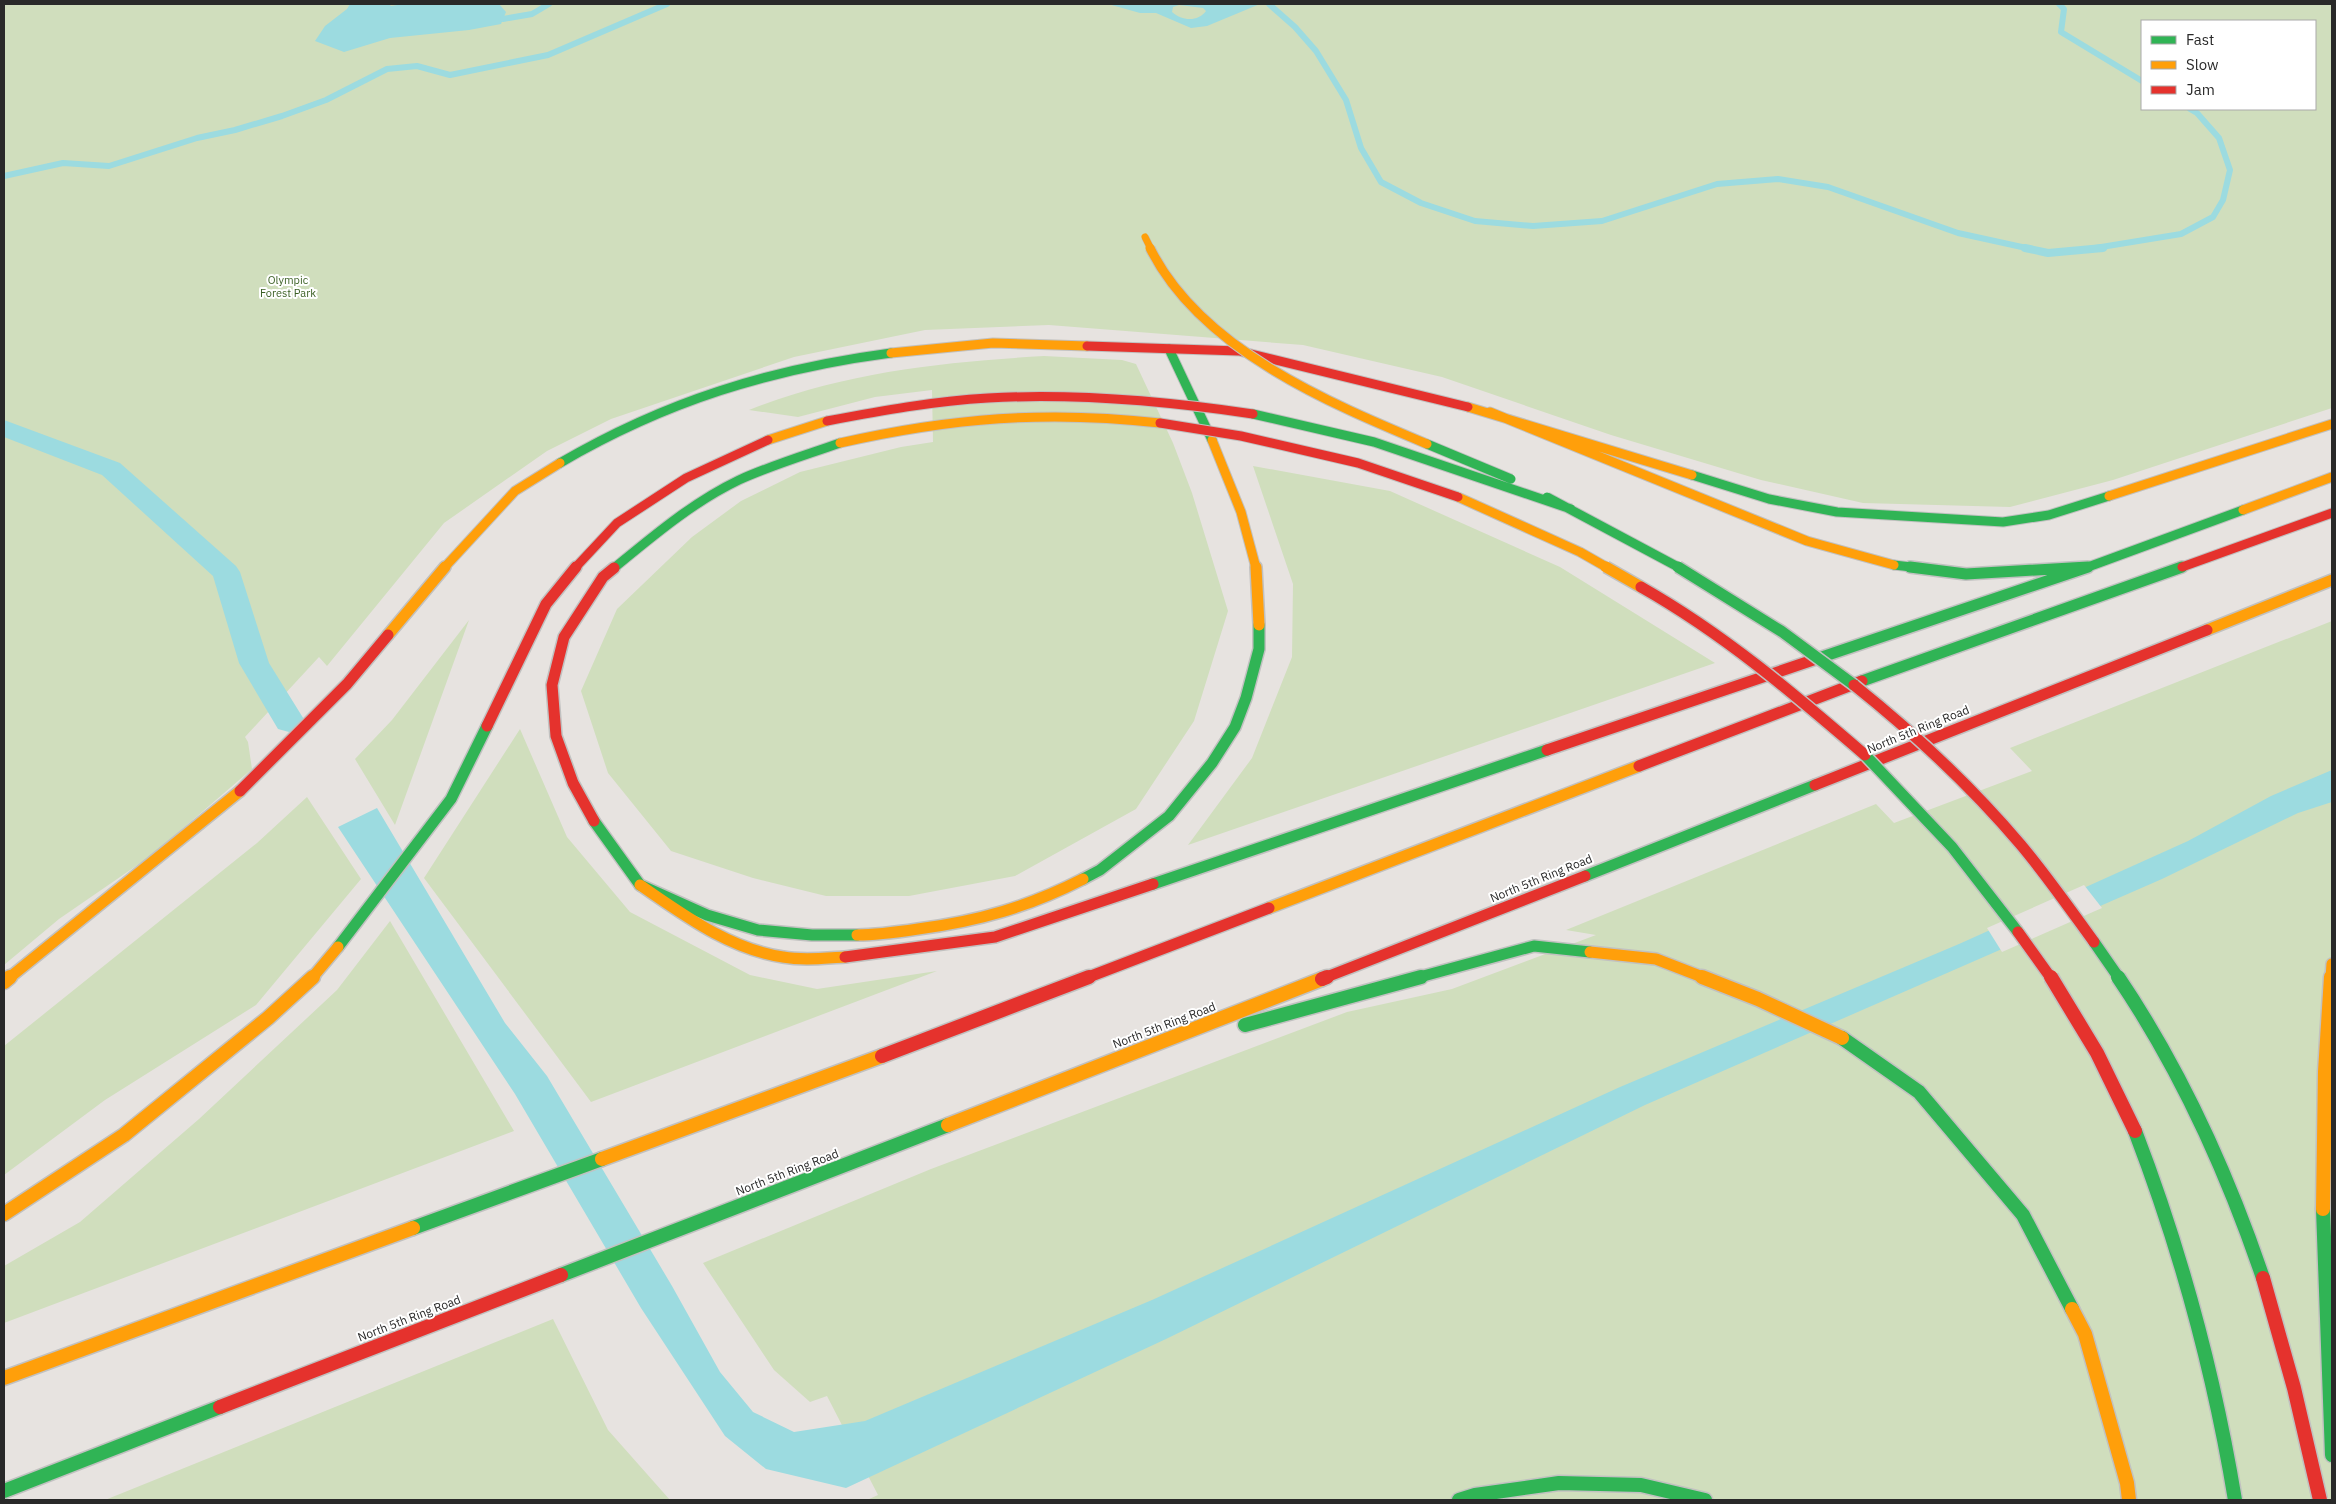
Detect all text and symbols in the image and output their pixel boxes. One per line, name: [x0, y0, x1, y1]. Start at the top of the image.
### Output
legend: [2141, 20, 2316, 110]
text: Fast: [2186, 30, 2214, 49]
text: Slow: [2186, 55, 2219, 74]
text: Jam: [2186, 80, 2215, 99]
park label: Olympic Forest Park: [260, 273, 316, 300]
street label: North 5th Ring Road: [1865, 702, 1971, 756]
street label: North 5th Ring Road: [1488, 851, 1594, 905]
street label: North 5th Ring Road: [1111, 998, 1217, 1052]
street label: North 5th Ring Road: [734, 1145, 840, 1199]
street label: North 5th Ring Road: [356, 1291, 462, 1345]

